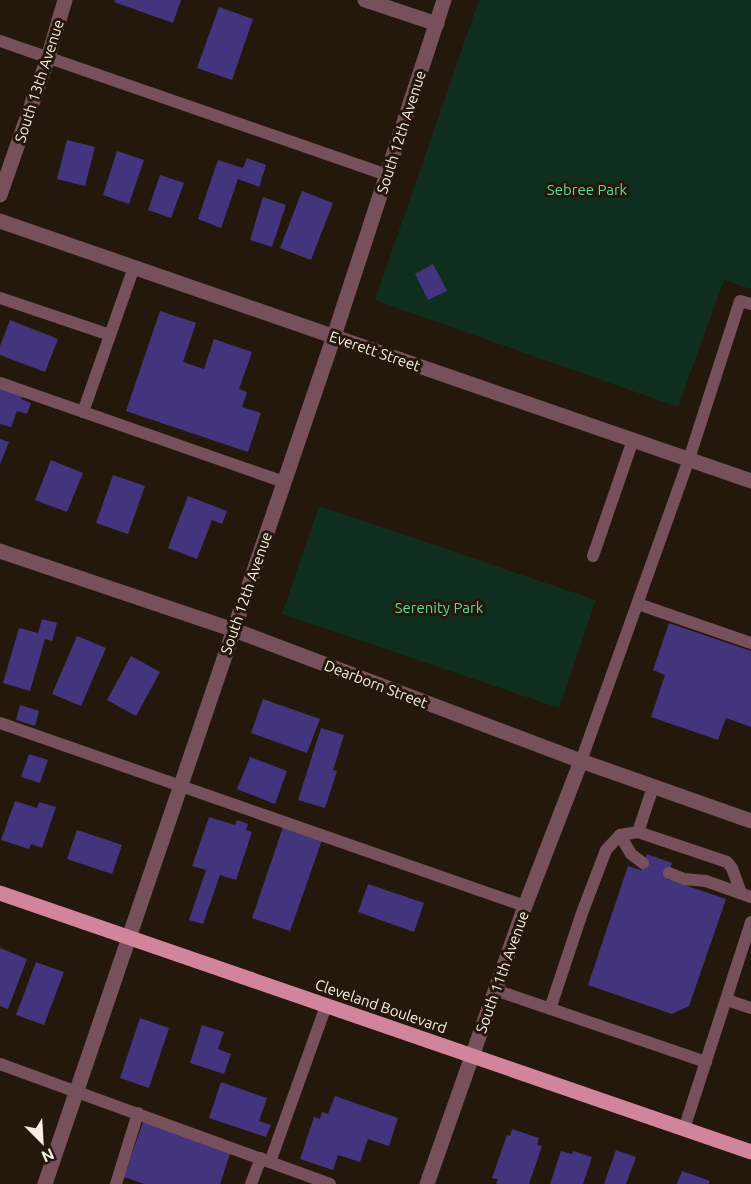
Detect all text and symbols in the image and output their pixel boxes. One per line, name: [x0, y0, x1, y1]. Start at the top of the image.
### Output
street label: South 13th Avenue: [11, 17, 67, 145]
street label: South 12th Avenue: [373, 68, 429, 196]
park label: Sebree Park: [547, 181, 628, 198]
street label: Everett Street: [327, 328, 423, 375]
street label: South 12th Avenue: [217, 530, 275, 656]
park label: Serenity Park: [395, 599, 484, 616]
street label: Dearborn Street: [322, 656, 430, 712]
street label: South 11th Avenue: [472, 909, 532, 1035]
street label: Cleveland Boulevard: [313, 976, 449, 1036]
north arrow: [12, 1112, 72, 1172]
text: N: [39, 1145, 57, 1166]

